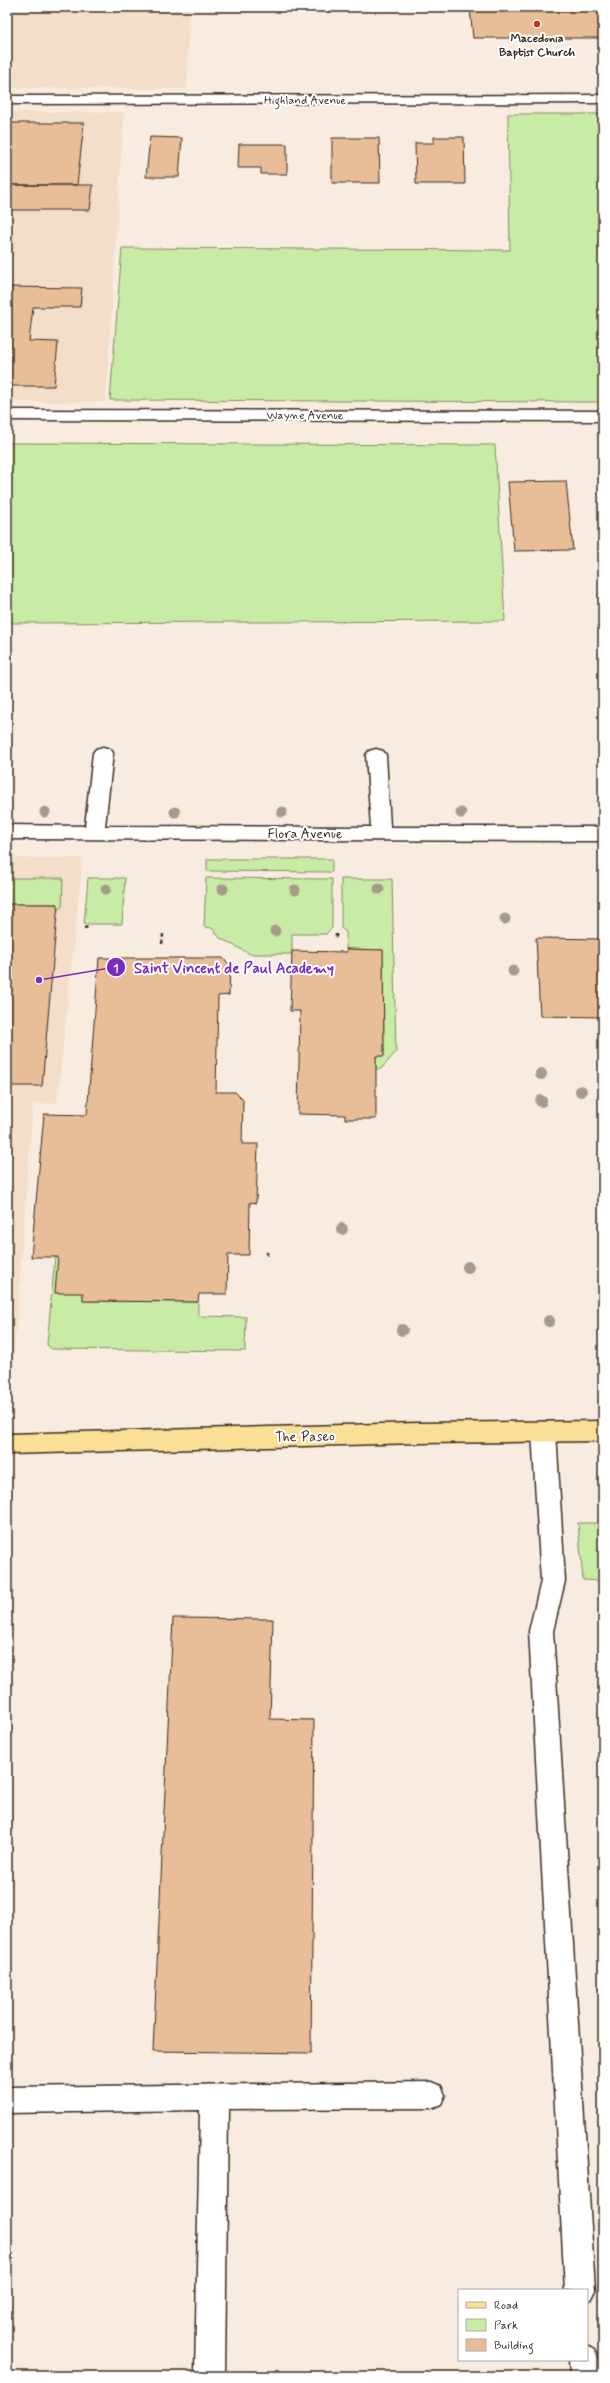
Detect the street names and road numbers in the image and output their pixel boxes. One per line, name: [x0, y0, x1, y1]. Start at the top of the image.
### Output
street label: Highland Avenue: [264, 93, 346, 110]
street label: Wayne Avenue: [267, 408, 344, 424]
street label: Flora Avenue: [267, 825, 343, 843]
street label: The Paseo: [275, 1427, 335, 1447]

